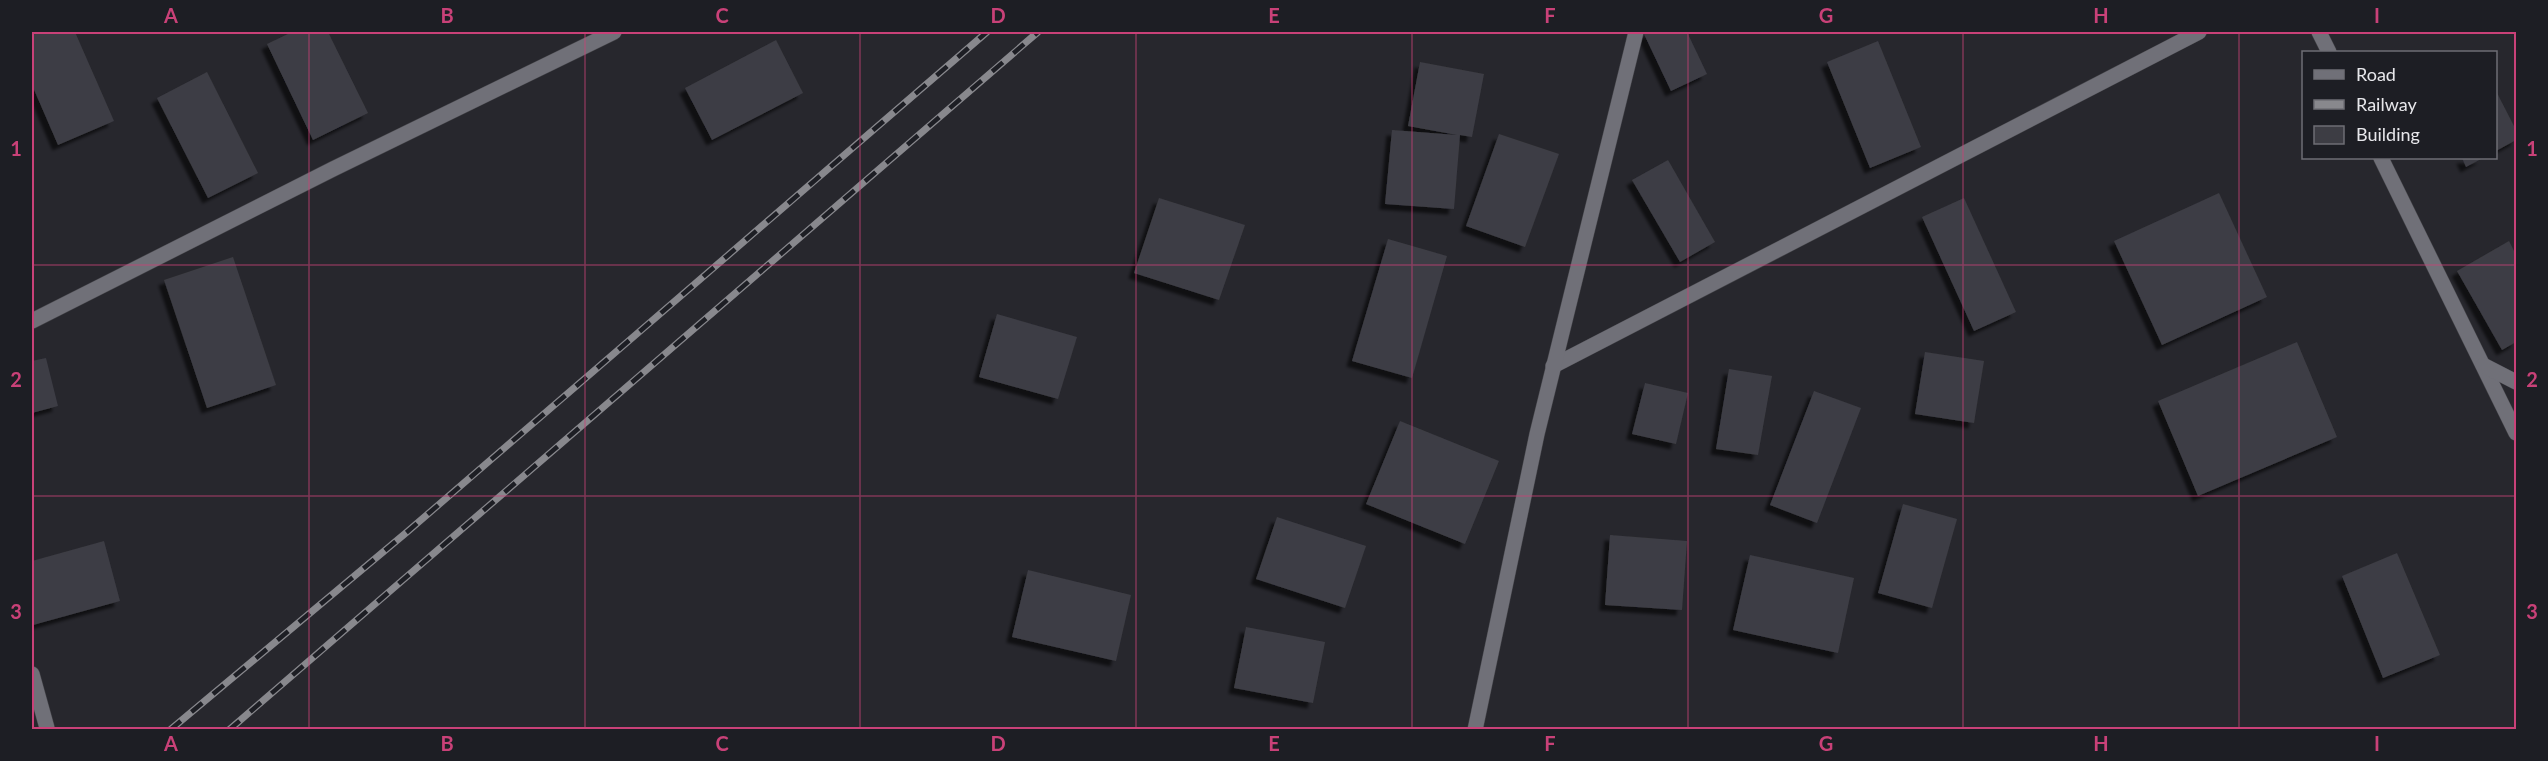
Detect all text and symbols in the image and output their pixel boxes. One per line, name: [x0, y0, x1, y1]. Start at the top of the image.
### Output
text: A: [163, 3, 178, 27]
text: B: [440, 3, 454, 27]
text: C: [715, 3, 729, 27]
text: D: [990, 3, 1006, 27]
text: E: [1268, 3, 1280, 27]
text: F: [1544, 3, 1556, 27]
text: G: [1819, 3, 1833, 27]
text: H: [2093, 3, 2109, 27]
text: I: [2374, 3, 2380, 27]
legend: [2302, 51, 2497, 159]
text: Road: [2356, 63, 2396, 85]
text: Railway: [2356, 93, 2417, 115]
text: Building: [2356, 123, 2420, 145]
text: 1: [10, 136, 22, 160]
text: 1: [2526, 136, 2538, 160]
text: 2: [10, 367, 22, 391]
text: 2: [2526, 367, 2538, 391]
text: 3: [10, 599, 22, 623]
text: 3: [2526, 599, 2538, 623]
text: A: [163, 731, 178, 755]
text: B: [440, 731, 454, 755]
text: C: [715, 731, 729, 755]
text: D: [990, 731, 1006, 755]
text: E: [1268, 731, 1280, 755]
text: F: [1544, 731, 1556, 755]
text: G: [1819, 731, 1833, 755]
text: H: [2093, 731, 2109, 755]
text: I: [2374, 731, 2380, 755]

